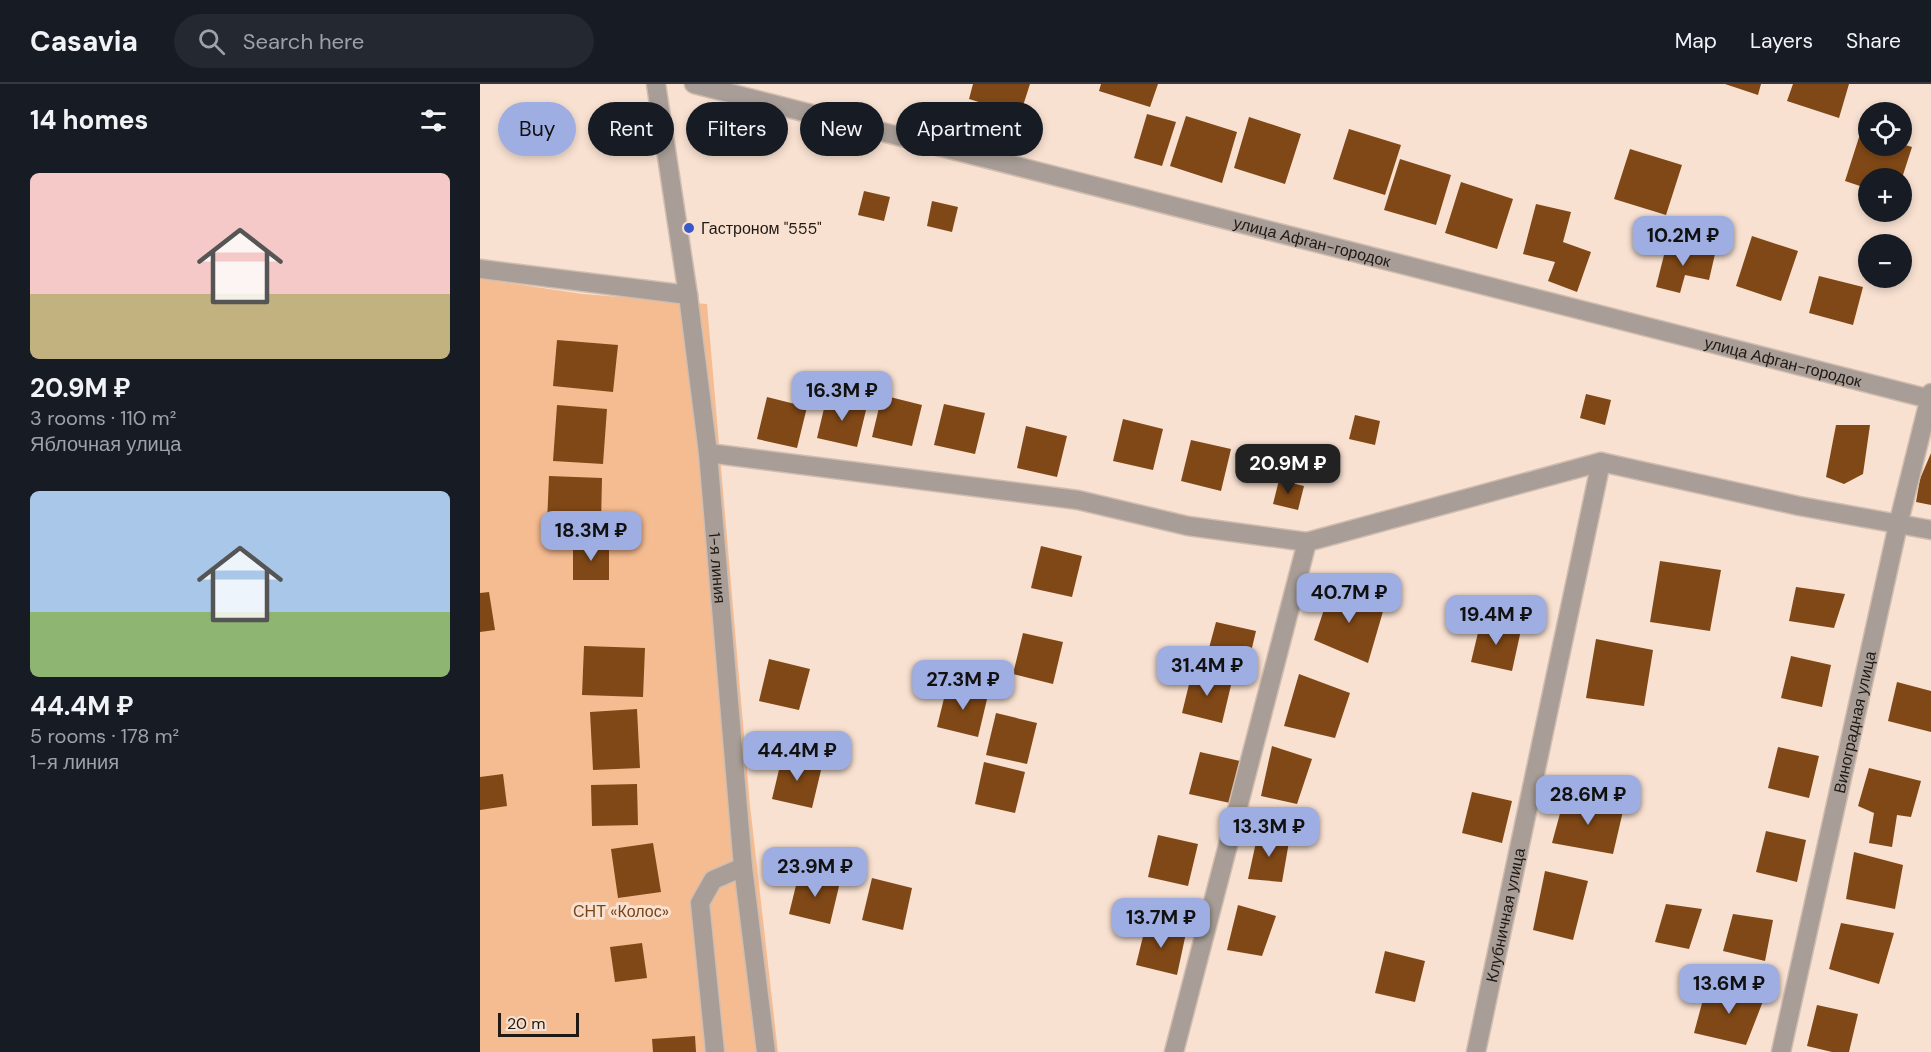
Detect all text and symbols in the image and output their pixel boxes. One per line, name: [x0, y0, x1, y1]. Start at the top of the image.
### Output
search box: [174, 14, 594, 68]
text: Casavia: [30, 23, 138, 60]
icon: search: [195, 25, 228, 58]
text: Search here: [243, 27, 364, 56]
text: Map: [1675, 27, 1717, 55]
text: Layers: [1750, 27, 1813, 55]
text: Share: [1846, 27, 1901, 55]
chip: Buy: [498, 102, 576, 156]
chip: Rent: [588, 102, 674, 156]
chip: Filters: [686, 102, 788, 156]
chip: New: [800, 102, 884, 156]
chip: Apartment: [896, 102, 1043, 156]
map controls: [1858, 102, 1912, 288]
button: locate: [1858, 102, 1912, 156]
text: 14 homes: [30, 103, 148, 137]
icon: filters: [417, 104, 450, 137]
button: +: [1858, 168, 1912, 222]
street label: улица Афган-городок: [1231, 211, 1394, 272]
icon: home: [186, 212, 294, 320]
pin: 10.2M ₽: [1628, 216, 1738, 267]
place label: Гастроном "555": [701, 218, 822, 239]
marker: Гастроном "555": [682, 221, 696, 235]
text: 10.2M ₽: [1647, 222, 1719, 248]
button: −: [1858, 234, 1912, 288]
street label: улица Афган-городок: [1702, 331, 1865, 392]
text: 20.9M ₽: [30, 371, 131, 405]
pin: 16.3M ₽: [787, 371, 897, 422]
text: 16.3M ₽: [806, 377, 878, 403]
text: 3 rooms · 110 m²: [30, 405, 176, 431]
text: Яблочная улица: [30, 431, 181, 457]
pin: 20.9M ₽: [1233, 444, 1343, 495]
text: 20.9M ₽: [1249, 450, 1327, 476]
pin: 18.3M ₽: [536, 511, 646, 562]
text: 18.3M ₽: [555, 517, 627, 543]
icon: home: [186, 530, 294, 638]
street label: 1-я линия: [704, 531, 731, 604]
pin: 40.7M ₽: [1294, 573, 1404, 624]
text: 40.7M ₽: [1311, 579, 1387, 605]
pin: 19.4M ₽: [1441, 595, 1551, 646]
text: 19.4M ₽: [1460, 601, 1532, 627]
pin: 31.4M ₽: [1152, 646, 1262, 697]
street label: Виноградная улица: [1828, 649, 1880, 795]
text: 31.4M ₽: [1171, 652, 1243, 678]
pin: 27.3M ₽: [908, 660, 1018, 711]
text: 27.3M ₽: [926, 666, 1000, 692]
text: 44.4M ₽: [30, 689, 133, 723]
text: 5 rooms · 178 m²: [30, 723, 179, 749]
pin: 44.4M ₽: [742, 731, 852, 782]
text: 44.4M ₽: [757, 737, 837, 763]
text: 1-я линия: [30, 749, 119, 775]
pin: 28.6M ₽: [1533, 775, 1643, 826]
text: 28.6M ₽: [1550, 781, 1626, 807]
pin: 13.3M ₽: [1214, 807, 1324, 858]
text: 13.3M ₽: [1233, 813, 1305, 839]
street label: Клубничная улица: [1481, 846, 1529, 984]
pin: 23.9M ₽: [760, 847, 870, 898]
text: 23.9M ₽: [777, 853, 853, 879]
pin: 13.7M ₽: [1106, 898, 1216, 949]
park label: СНТ «Колос»: [573, 901, 669, 922]
text: 13.7M ₽: [1126, 904, 1196, 930]
pin: 13.6M ₽: [1674, 964, 1784, 1015]
text: 13.6M ₽: [1693, 970, 1765, 996]
scale bar: [498, 1010, 579, 1038]
text: 20 m: [507, 1013, 546, 1034]

